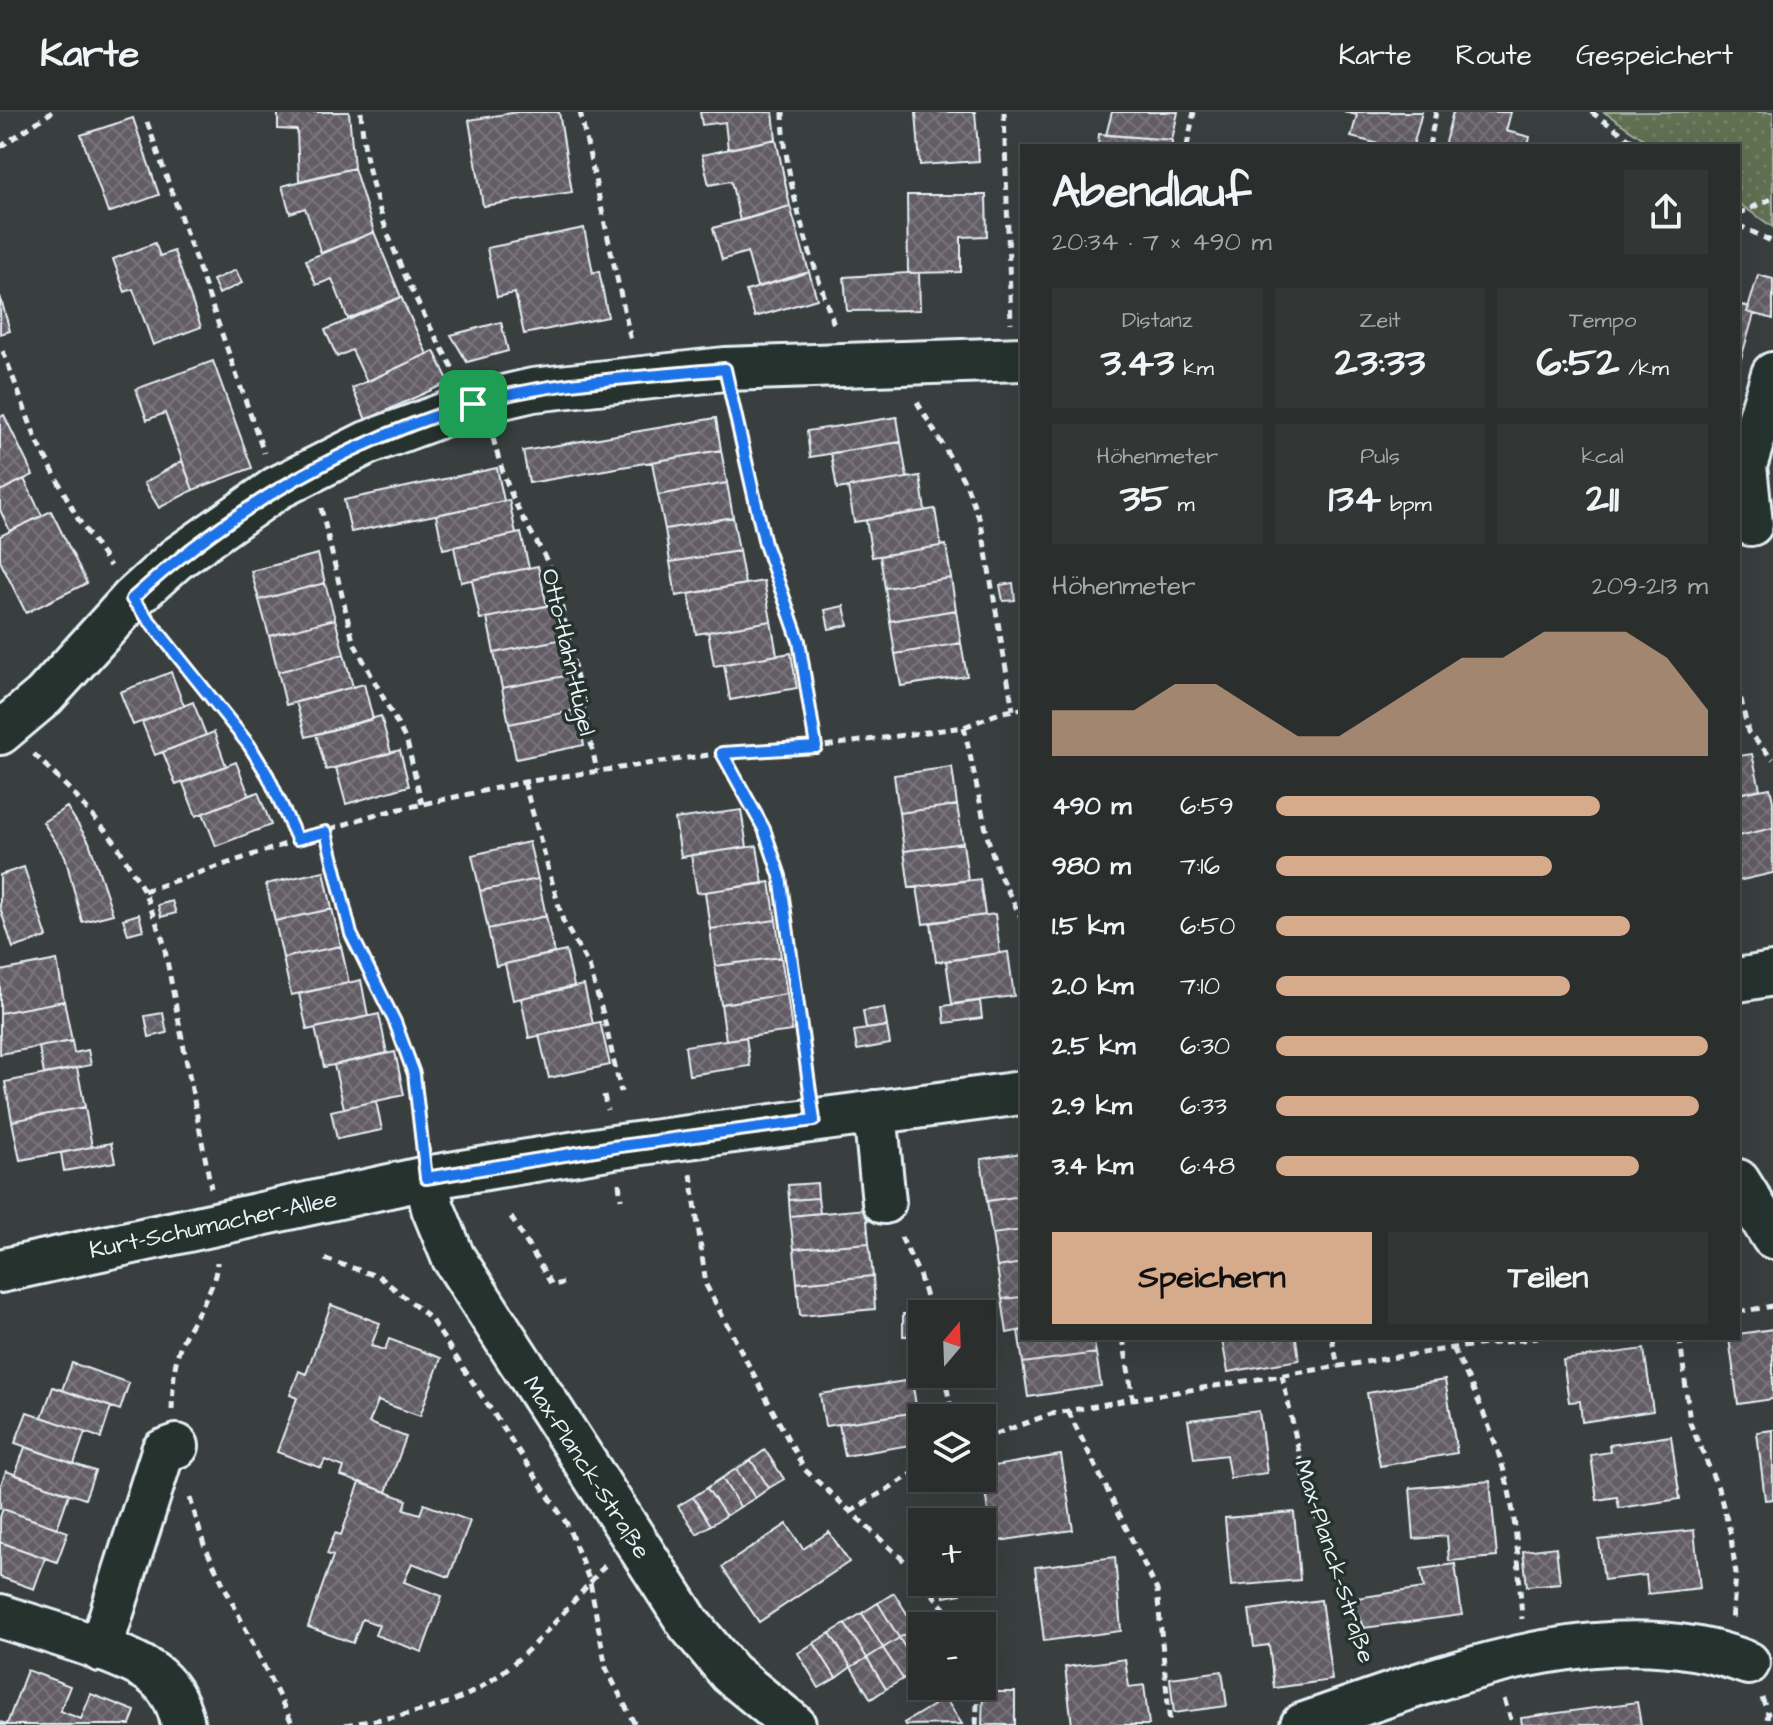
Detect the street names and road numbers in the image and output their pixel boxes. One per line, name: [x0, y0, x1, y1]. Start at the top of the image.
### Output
street label: Otto-Hahn-Hügel: [531, 565, 604, 739]
street label: Kurt-Schumacher-Allee: [86, 1182, 340, 1268]
street label: Max-Planck-Straße: [514, 1369, 658, 1566]
street label: Max-Planck-Straße: [1285, 1455, 1383, 1667]

